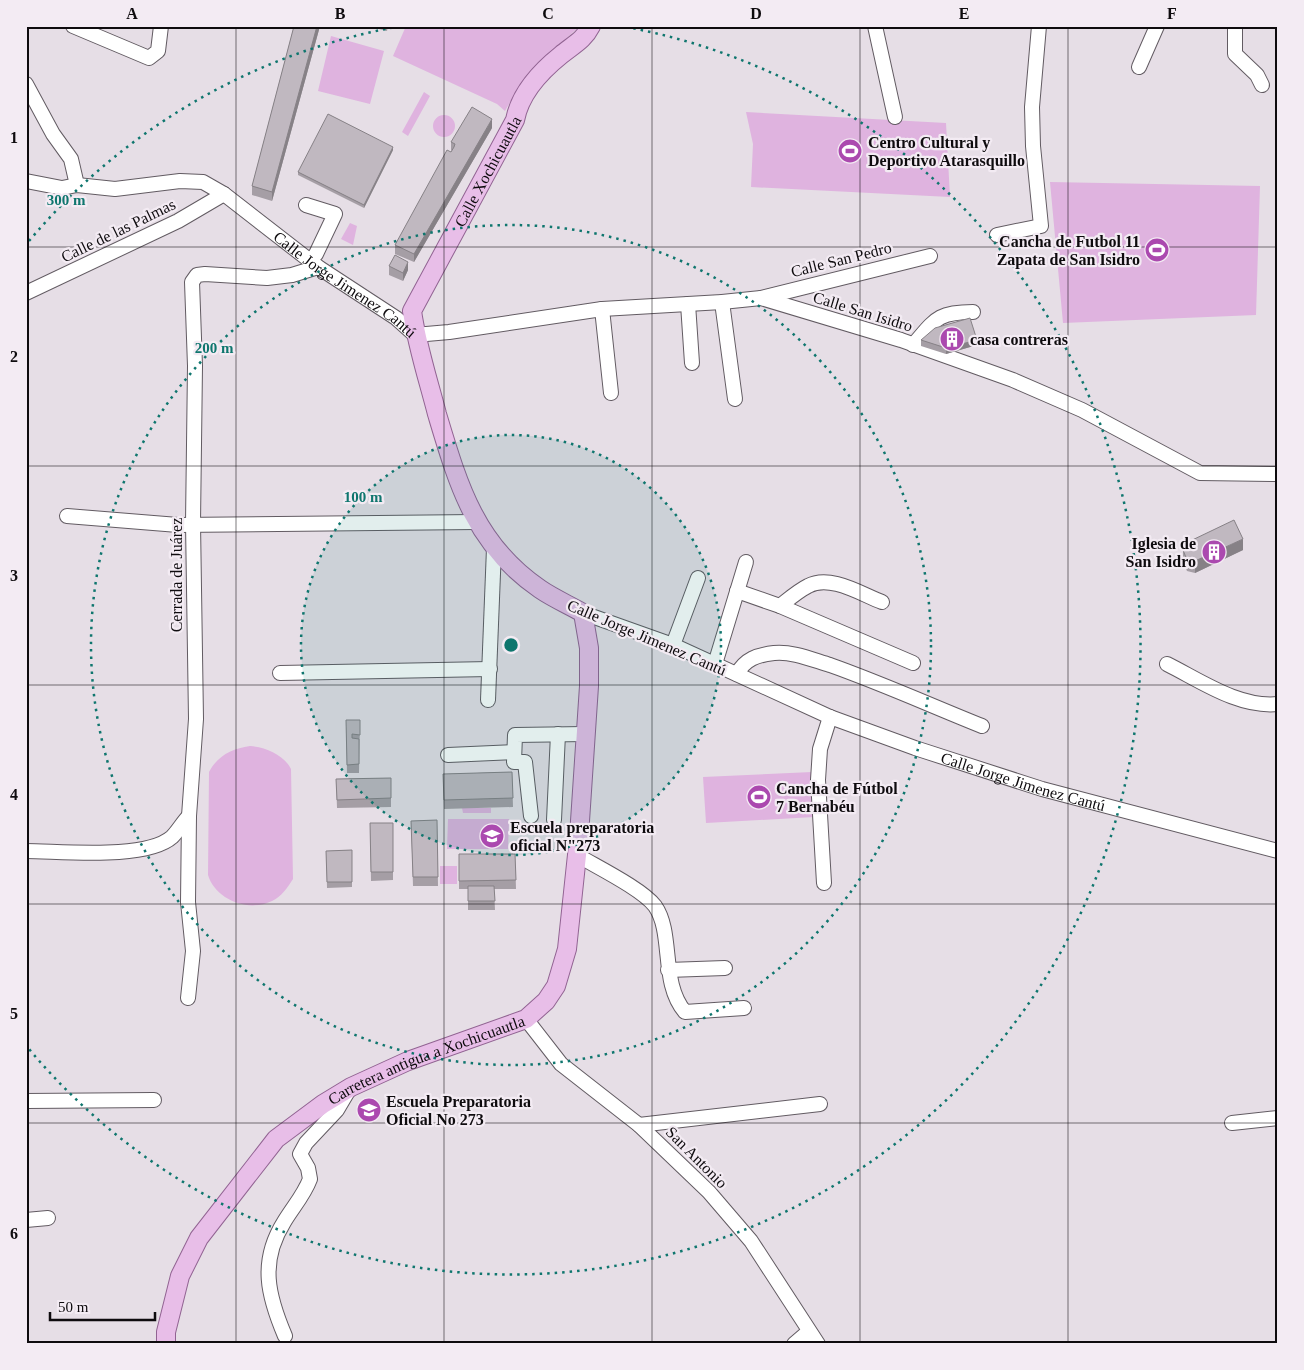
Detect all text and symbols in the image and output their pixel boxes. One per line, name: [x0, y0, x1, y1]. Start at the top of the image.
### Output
text: A: [126, 5, 138, 22]
text: B: [335, 5, 346, 22]
text: C: [542, 5, 554, 22]
text: D: [750, 5, 762, 22]
text: E: [959, 5, 969, 22]
text: F: [1167, 5, 1177, 22]
street label: Calle Xochicuautla: [451, 113, 525, 230]
text: 1: [10, 129, 18, 146]
place label: Centro Cultural y Deportivo Atarasquillo: [868, 134, 1025, 170]
sports icon: Centro Cultural y Deportivo Atarasquillo: [837, 138, 863, 164]
text: 300 m: [47, 192, 86, 208]
street label: Calle de las Palmas: [58, 195, 178, 265]
street label: Calle Jorge Jimenez Cantú: [270, 228, 419, 341]
place label: Cancha de Futbol 11 Zapata de San Isidro: [997, 233, 1140, 269]
sports icon: Cancha de Futbol 11 Zapata de San Isidro: [1144, 237, 1170, 263]
street label: Calle San Pedro: [789, 239, 893, 280]
street label: Calle San Isidro: [811, 288, 915, 335]
building icon: casa contreras: [939, 326, 965, 352]
place label: casa contreras: [970, 331, 1068, 348]
text: 200 m: [195, 340, 234, 356]
text: 2: [10, 348, 18, 365]
text: 100 m: [344, 489, 383, 505]
street label: Cerrada de Juárez: [168, 518, 185, 632]
place label: Iglesia de San Isidro: [1126, 535, 1196, 570]
building icon: Iglesia de San Isidro: [1201, 539, 1227, 565]
text: 3: [10, 567, 18, 584]
street label: Calle Jorge Jimenez Cantú: [564, 596, 729, 680]
centre of rings: [502, 636, 520, 654]
street label: Calle Jorge Jimenez Cantú: [939, 749, 1107, 814]
place label: Cancha de Fútbol 7 Bernabéu: [776, 780, 898, 815]
sports icon: Cancha de Fútbol 7 Bernabéu: [746, 784, 772, 810]
text: 4: [10, 786, 18, 803]
place label: Escuela preparatoria oficial N"273: [510, 819, 654, 854]
school or university icon: Escuela preparatoria oficial N"273: [479, 823, 505, 849]
text: 5: [10, 1005, 18, 1022]
street label: Carretera antigua a Xochicuautla: [325, 1012, 527, 1108]
place label: Escuela Preparatoria Oficial No 273: [386, 1093, 531, 1128]
school or university icon: Escuela Preparatoria Oficial No 273: [356, 1097, 382, 1123]
street label: San Antonio: [663, 1123, 731, 1191]
text: 6: [10, 1225, 18, 1242]
scale bar: [50, 1290, 155, 1322]
text: 50 m: [58, 1299, 89, 1315]

